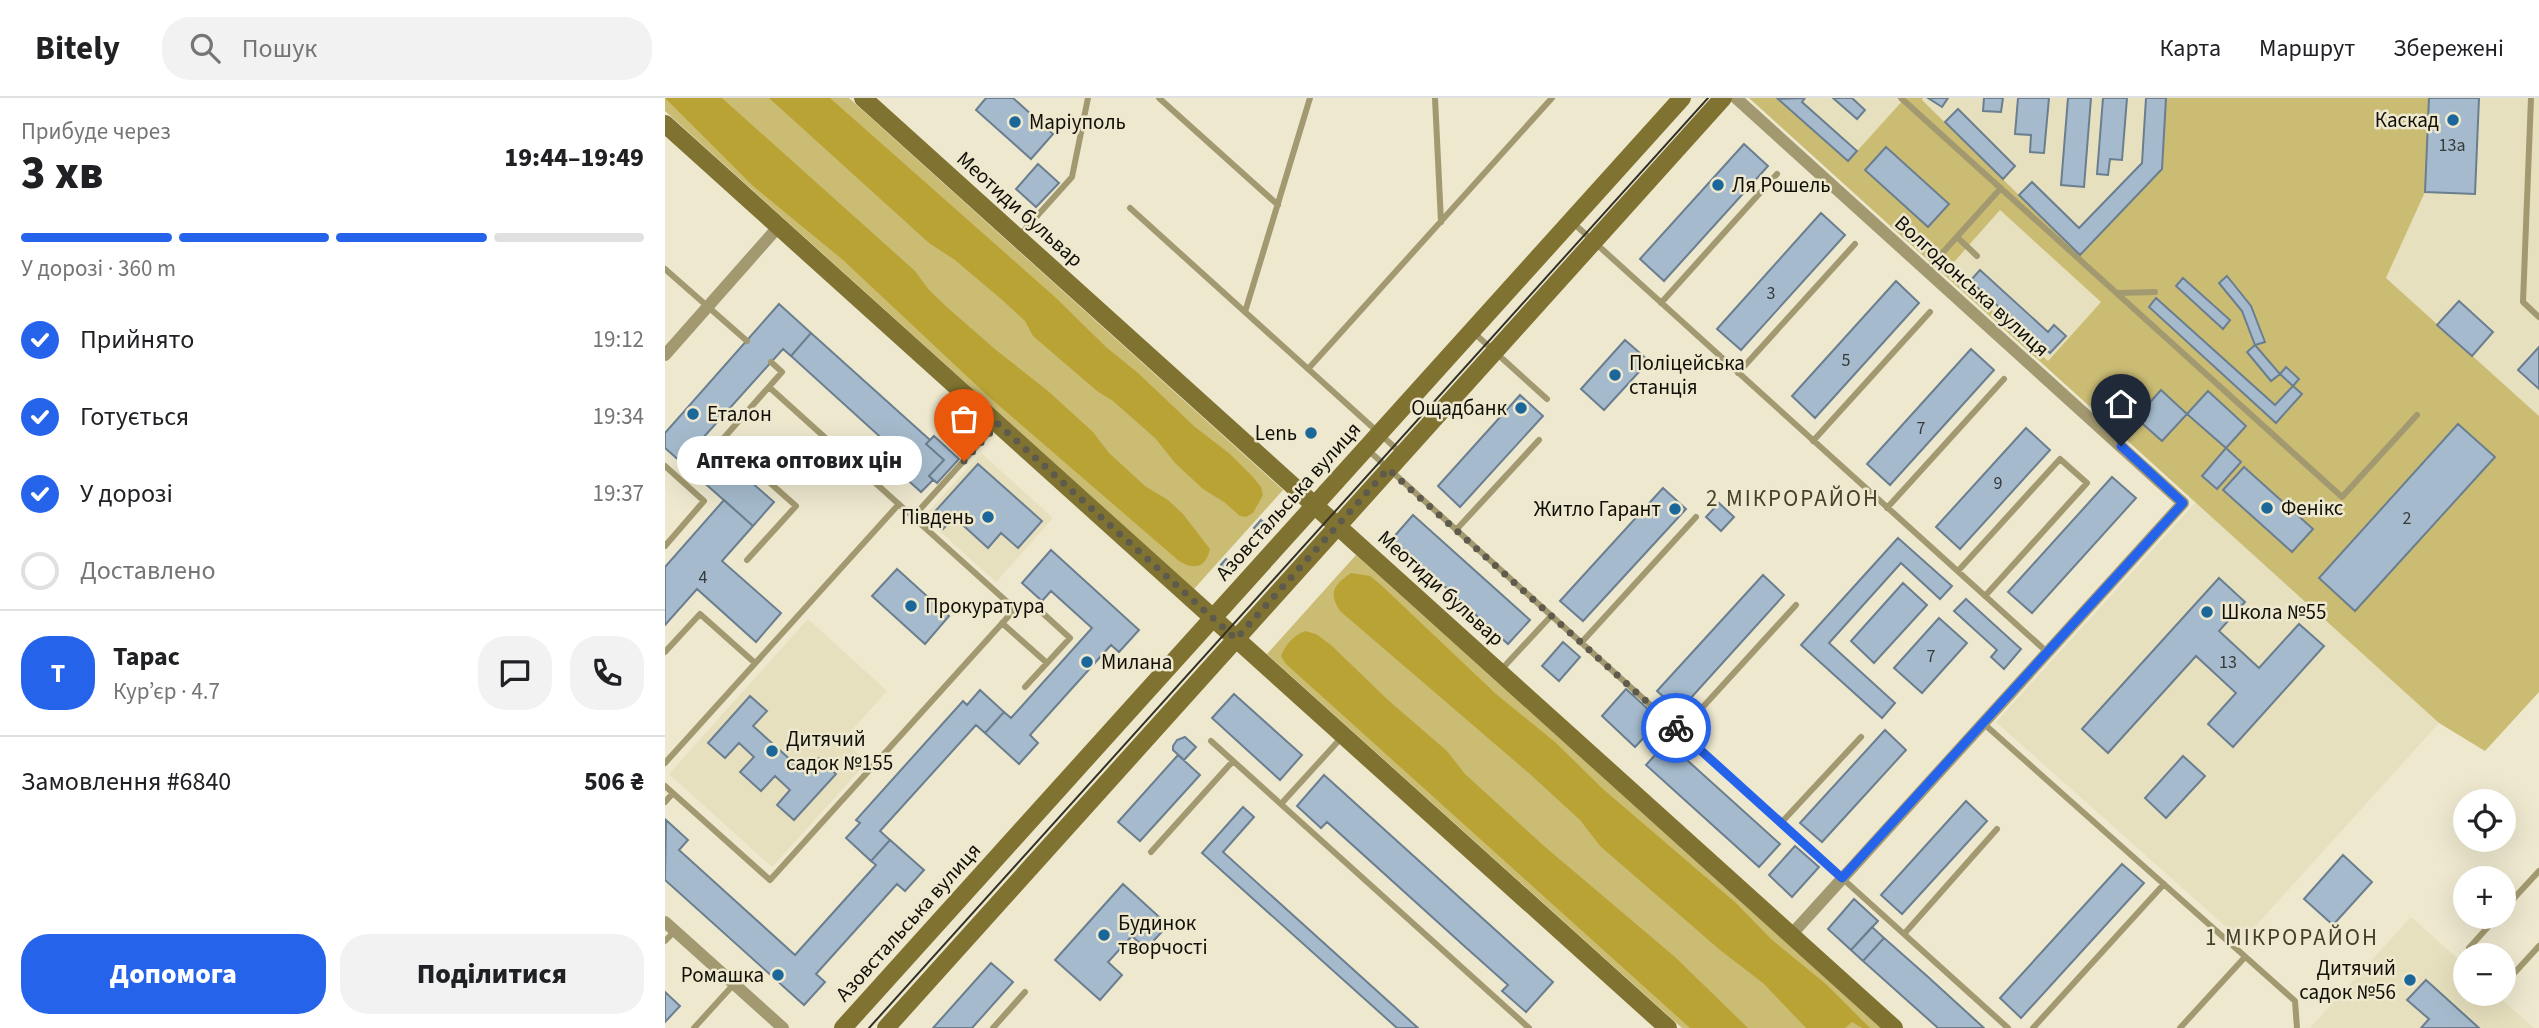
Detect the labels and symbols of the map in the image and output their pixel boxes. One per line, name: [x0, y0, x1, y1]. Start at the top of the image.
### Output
place label: Каскад: [2375, 105, 2439, 135]
place label: Маріуполь: [1029, 107, 1126, 137]
marker: Каскад: [2445, 112, 2461, 128]
marker: Маріуполь: [1007, 114, 1023, 130]
house number: 13а: [2439, 133, 2465, 158]
street label: Меотиди бульвар: [950, 144, 1090, 274]
place label: Ля Рошель: [1732, 170, 1831, 200]
marker: Ля Рошель: [1710, 177, 1726, 193]
street label: Волгодонська вулиця: [1888, 208, 2056, 364]
house number: 3: [1767, 281, 1776, 306]
place label: Поліцейська станція: [1629, 348, 1745, 402]
house number: 5: [1842, 348, 1851, 373]
marker: Поліцейська станція: [1607, 367, 1623, 383]
pin: [2091, 374, 2151, 446]
pin: [934, 389, 994, 461]
place label: Ощадбанк: [1411, 393, 1508, 423]
place label: Еталон: [707, 399, 772, 429]
marker: Ощадбанк: [1513, 400, 1529, 416]
marker: Еталон: [685, 406, 701, 422]
street label: Азовстальська вулиця: [1208, 415, 1368, 587]
house number: 7: [1917, 416, 1926, 441]
place label: Lenь: [1255, 418, 1297, 448]
marker: Lenь: [1303, 425, 1319, 441]
callout: Аптека оптових цін: [677, 436, 922, 486]
house number: 9: [1994, 471, 2003, 496]
district label: 2 МІКРОРАЙОН: [1706, 482, 1880, 515]
place label: Фенікс: [2281, 493, 2344, 523]
place label: Житло Гарант: [1534, 494, 1661, 524]
marker: Фенікс: [2259, 500, 2275, 516]
marker: Житло Гарант: [1667, 501, 1683, 517]
place label: Південь: [901, 502, 974, 532]
house number: 2: [2403, 506, 2412, 531]
marker: Південь: [980, 509, 996, 525]
street label: Меотиди бульвар: [1371, 523, 1511, 653]
house number: 4: [699, 565, 708, 590]
place label: Прокуратура: [925, 591, 1045, 621]
place label: Школа №55: [2221, 597, 2326, 627]
marker: Прокуратура: [903, 598, 919, 614]
marker: Школа №55: [2199, 604, 2215, 620]
house number: 7: [1927, 644, 1936, 669]
place label: Милана: [1101, 647, 1172, 677]
house number: 13: [2219, 650, 2237, 675]
marker: Милана: [1079, 654, 1095, 670]
courier: [1641, 693, 1711, 763]
place label: Дитячий садок №155: [786, 724, 893, 778]
marker: Дитячий садок №155: [764, 743, 780, 759]
street label: Азовстальська вулиця: [828, 836, 988, 1008]
place label: Будинок творчості: [1118, 908, 1208, 962]
district label: 1 МІКРОРАЙОН: [2205, 921, 2379, 954]
marker: Будинок творчості: [1096, 927, 1112, 943]
place label: Дитячий садок №56: [2299, 953, 2396, 1007]
place label: Ромашка: [681, 960, 764, 990]
marker: Ромашка: [770, 967, 786, 983]
marker: Дитячий садок №56: [2402, 972, 2418, 988]

